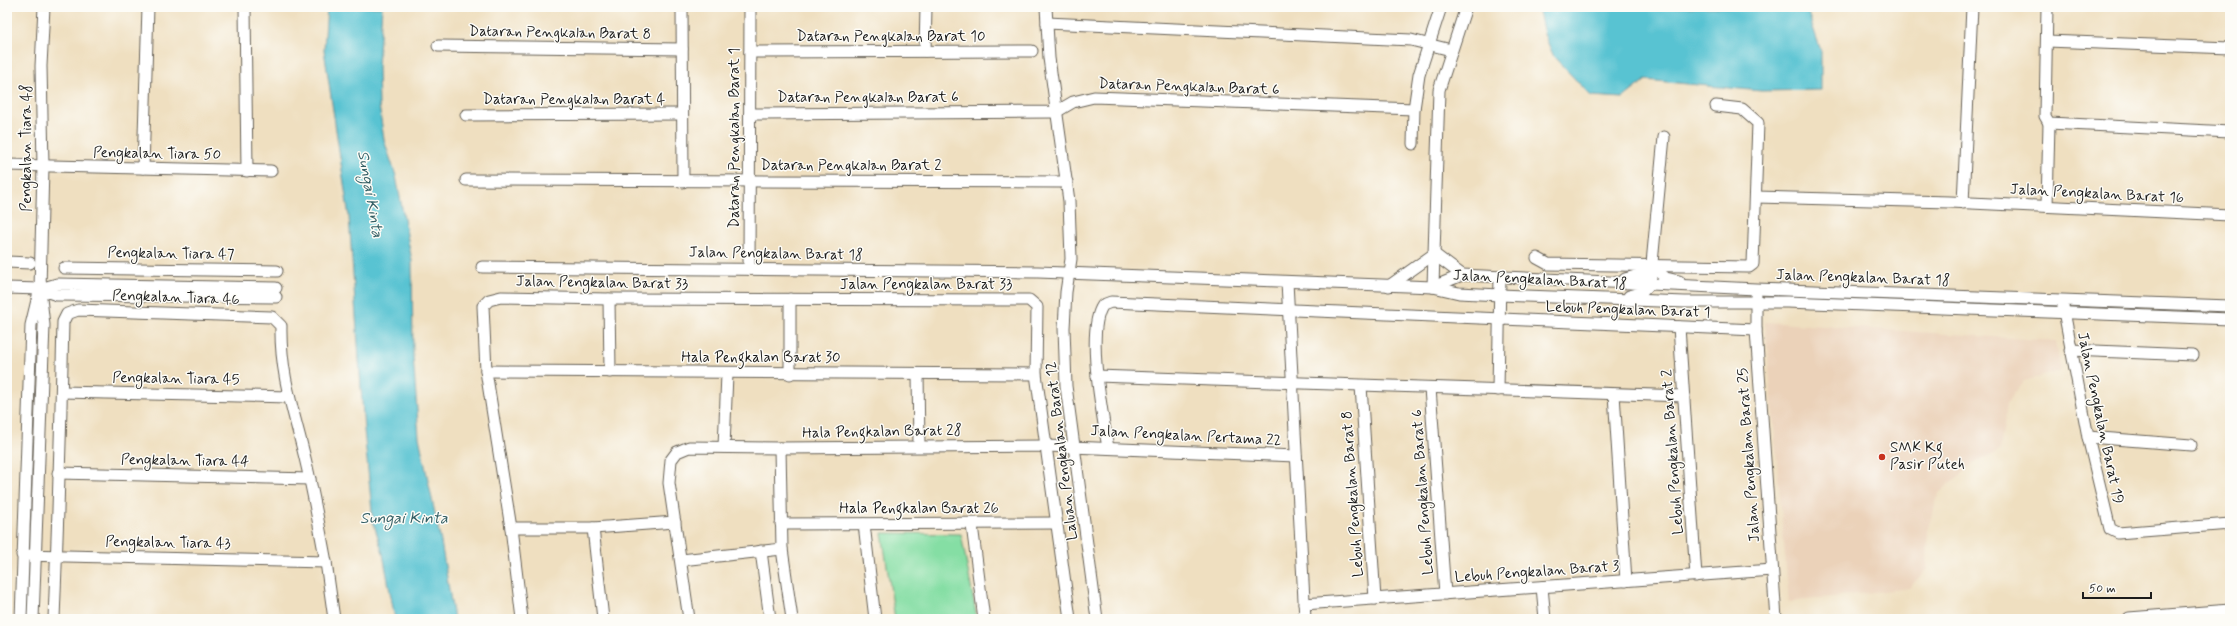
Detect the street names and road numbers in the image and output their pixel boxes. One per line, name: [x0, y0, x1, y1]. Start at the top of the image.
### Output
street label: Dataran Pengkalan Barat 8: [469, 21, 651, 45]
street label: Dataran Pengkalan Barat 10: [796, 27, 986, 47]
street label: Dataran Pengkalan Barat 1: [725, 48, 745, 228]
street label: Dataran Pengkalan Barat 6: [1098, 74, 1280, 100]
street label: Pengkalan Tiara 48: [17, 84, 38, 212]
street label: Dataran Pengkalan Barat 6: [777, 88, 959, 108]
street label: Dataran Pengkalan Barat 4: [483, 90, 666, 110]
street label: Pengkalan Tiara 50: [93, 143, 221, 166]
street label: Dataran Pengkalan Barat 2: [760, 156, 942, 176]
street label: Jalan Pengkalan Barat 16: [2009, 179, 2185, 210]
street label: Jalan Pengkalan Barat 18: [689, 242, 863, 267]
street label: Pengkalan Tiara 47: [107, 243, 235, 266]
street label: Jalan Pengkalan Barat 18: [1452, 265, 1628, 296]
street label: Jalan Pengkalan Barat 18: [1775, 265, 1950, 292]
street label: Jalan Pengkalan Barat 33: [516, 271, 688, 296]
street label: Jalan Pengkalan Barat 33: [840, 275, 1012, 296]
street label: Pengkalan Tiara 46: [112, 286, 240, 311]
street label: Lebuh Pengkalan Barat 1: [1545, 297, 1711, 324]
street label: Jalan Pengkalan Barat 19: [2071, 330, 2128, 506]
street label: Hala Pengkalan Barat 30: [681, 348, 841, 369]
street label: Laluan Pengkalan Barat 12: [1041, 360, 1084, 542]
street label: Jalan Pengkalan Barat 25: [1733, 367, 1766, 543]
street label: Pengkalan Tiara 45: [112, 368, 240, 391]
street label: Lebuh Pengkalan Barat 2: [1657, 369, 1690, 535]
street label: Lebuh Pengkalan Barat 6: [1407, 408, 1440, 575]
street label: Lebuh Pengkalan Barat 8: [1337, 410, 1370, 578]
street label: Hala Pengkalan Barat 28: [802, 421, 962, 444]
street label: Jalan Pengkalan Pertama 22: [1090, 421, 1282, 452]
street label: Pengkalan Tiara 44: [121, 450, 249, 473]
street label: Hala Pengkalan Barat 26: [839, 499, 999, 520]
street label: Pengkalan Tiara 43: [105, 532, 231, 555]
street label: Lebuh Pengkalan Barat 3: [1454, 556, 1620, 589]

